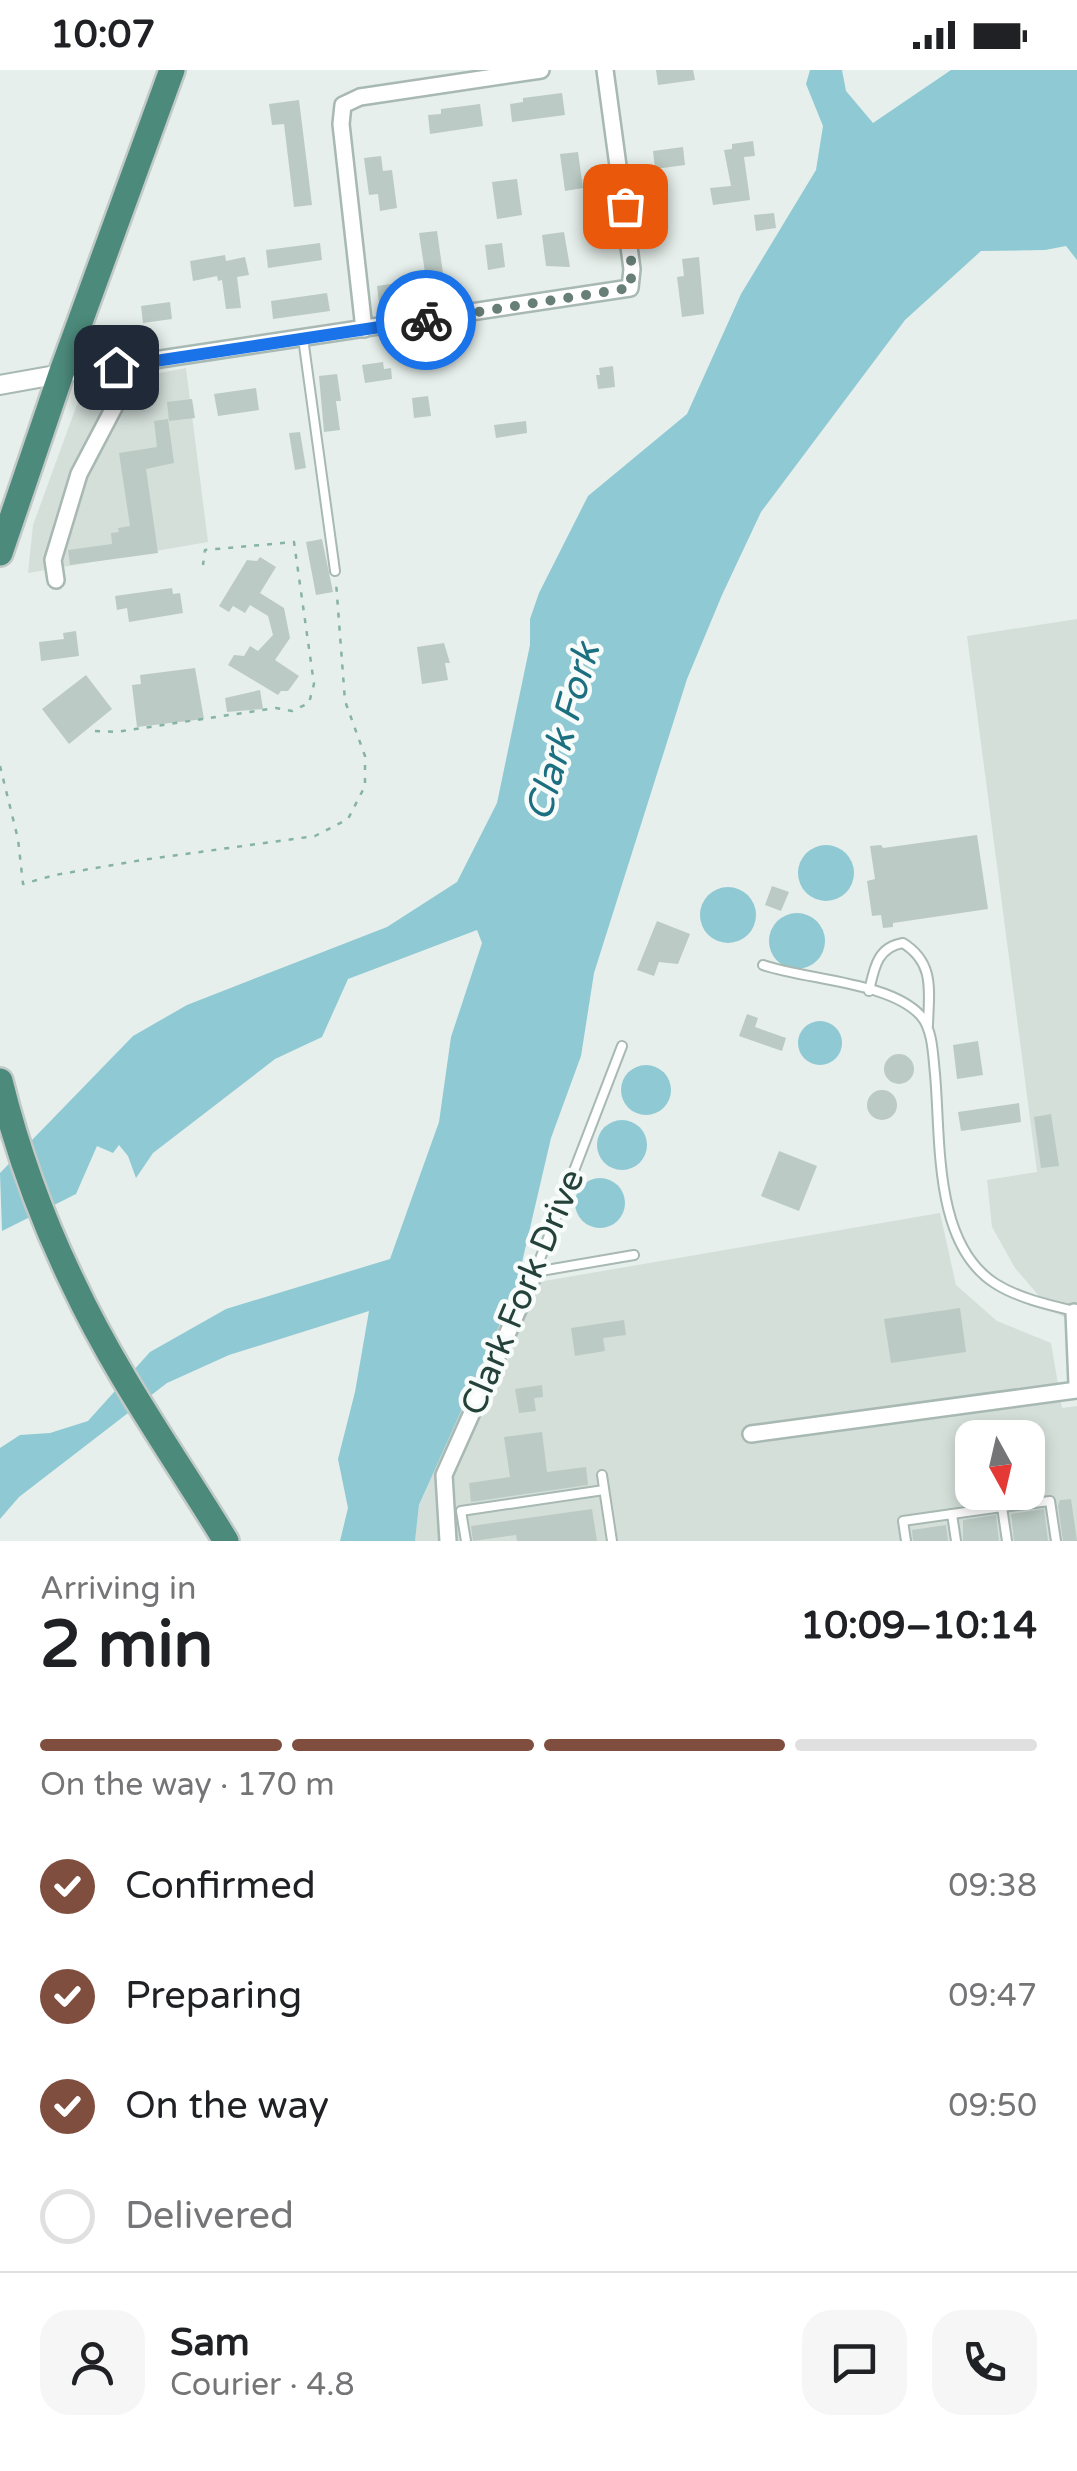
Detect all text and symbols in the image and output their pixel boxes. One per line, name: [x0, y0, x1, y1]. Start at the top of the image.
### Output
text: 10:07: [50, 12, 155, 58]
pin: [583, 164, 668, 249]
icon: bag: [598, 179, 653, 234]
courier: [376, 270, 476, 370]
icon: bike: [399, 293, 454, 348]
pin: [74, 325, 159, 410]
icon: home: [89, 340, 144, 395]
water label: Clark Fork: [516, 636, 611, 826]
street label: Clark Fork Drive: [452, 1163, 594, 1422]
north arrow: [955, 1420, 1045, 1510]
map controls: [955, 1420, 1045, 1510]
text: Arriving in: [40, 1570, 197, 1608]
text: 10:09–10:14: [800, 1603, 1037, 1649]
text: 2 min: [40, 1606, 213, 1685]
text: On the way · 170 m: [40, 1766, 335, 1804]
icon: check: [40, 1859, 95, 1914]
text: Confirmed: [125, 1863, 316, 1909]
text: 09:38: [948, 1867, 1037, 1905]
icon: check: [40, 1969, 95, 2024]
text: Preparing: [125, 1973, 302, 2019]
text: 09:47: [948, 1977, 1037, 2015]
icon: check: [40, 2079, 95, 2134]
text: On the way: [125, 2083, 329, 2129]
text: 09:50: [948, 2087, 1037, 2125]
text: Delivered: [125, 2193, 294, 2239]
button: person: [40, 2310, 145, 2415]
button: chat: [802, 2310, 907, 2415]
button: phone: [932, 2310, 1037, 2415]
text: Sam: [170, 2320, 250, 2366]
text: Courier · 4.8: [170, 2366, 355, 2404]

